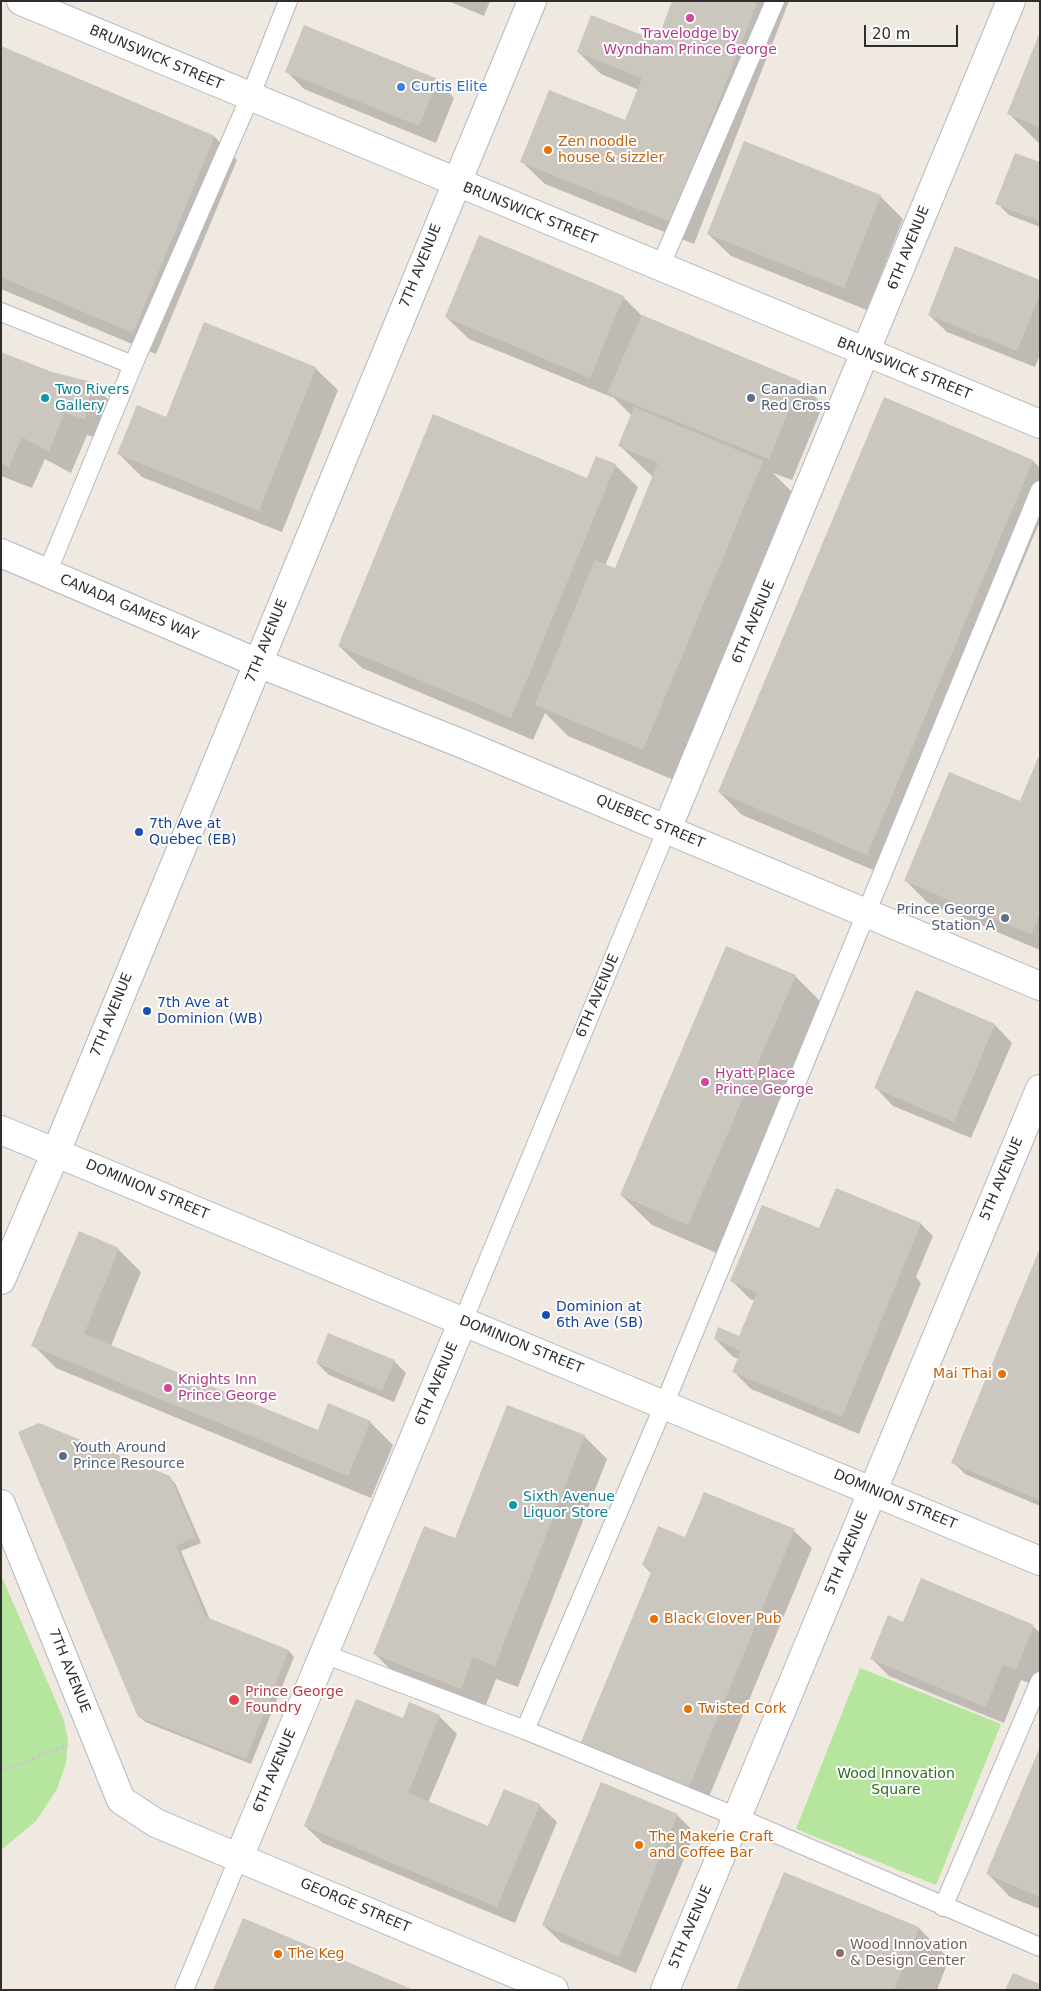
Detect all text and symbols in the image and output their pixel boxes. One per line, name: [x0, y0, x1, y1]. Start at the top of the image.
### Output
marker: Travelodge by Wyndham Prince George: [684, 12, 696, 24]
scale bar: [866, 15, 960, 47]
street label: BRUNSWICK STREET: [87, 22, 225, 94]
text: 20 m: [872, 25, 910, 43]
place label: Travelodge by Wyndham Prince George: [603, 26, 777, 58]
place label: Curtis Elite: [411, 79, 487, 95]
marker: Curtis Elite: [395, 81, 407, 93]
place label: Zen noodle house & sizzler: [558, 134, 664, 166]
marker: Zen noodle house & sizzler: [542, 144, 554, 156]
street label: BRUNSWICK STREET: [460, 179, 600, 249]
street label: 6TH AVENUE: [885, 204, 933, 292]
street label: 7TH AVENUE: [397, 222, 445, 310]
street label: BRUNSWICK STREET: [834, 334, 974, 404]
place label: Two Rivers Gallery: [55, 382, 129, 414]
place label: Canadian Red Cross: [761, 382, 830, 414]
marker: Two Rivers Gallery: [39, 392, 51, 404]
marker: Canadian Red Cross: [745, 392, 757, 404]
street label: CANADA GAMES WAY: [57, 571, 201, 645]
street label: 6TH AVENUE: [729, 578, 779, 666]
street label: 7TH AVENUE: [243, 597, 291, 685]
street label: QUEBEC STREET: [593, 792, 707, 852]
place label: 7th Ave at Quebec (EB): [149, 816, 237, 849]
marker: 7th Ave at Quebec (EB): [133, 826, 145, 838]
place label: Prince George Station A: [896, 902, 995, 934]
marker: Prince George Station A: [999, 912, 1011, 924]
street label: 6TH AVENUE: [573, 952, 623, 1040]
street label: 7TH AVENUE: [88, 971, 136, 1059]
place label: 7th Ave at Dominion (WB): [157, 995, 263, 1028]
marker: 7th Ave at Dominion (WB): [141, 1005, 153, 1017]
place label: Hyatt Place Prince George: [715, 1066, 814, 1098]
marker: Hyatt Place Prince George: [699, 1076, 711, 1088]
street label: 5TH AVENUE: [977, 1135, 1027, 1223]
street label: DOMINION STREET: [83, 1156, 211, 1224]
place label: Dominion at 6th Ave (SB): [556, 1299, 643, 1331]
marker: Dominion at 6th Ave (SB): [540, 1309, 552, 1321]
street label: DOMINION STREET: [457, 1312, 585, 1378]
street label: 6TH AVENUE: [412, 1340, 462, 1428]
place label: Mai Thai: [933, 1366, 992, 1382]
marker: Mai Thai: [996, 1368, 1008, 1380]
place label: Knights Inn Prince George: [178, 1372, 277, 1404]
marker: Knights Inn Prince George: [162, 1382, 174, 1394]
place label: Youth Around Prince Resource: [73, 1440, 185, 1472]
marker: Youth Around Prince Resource: [57, 1450, 69, 1462]
street label: DOMINION STREET: [831, 1466, 959, 1534]
place label: Sixth Avenue Liquor Store: [523, 1489, 615, 1521]
marker: Sixth Avenue Liquor Store: [507, 1499, 519, 1511]
street label: 5TH AVENUE: [822, 1509, 872, 1597]
place label: Black Clover Pub: [664, 1611, 782, 1627]
marker: Black Clover Pub: [648, 1613, 660, 1625]
street label: 7TH AVENUE: [45, 1627, 93, 1715]
place label: Prince George Foundry: [245, 1684, 344, 1716]
marker: Prince George Foundry: [227, 1693, 241, 1707]
place label: Twisted Cork: [698, 1701, 787, 1717]
marker: Twisted Cork: [682, 1703, 694, 1715]
street label: 6TH AVENUE: [250, 1727, 300, 1815]
park label: Wood Innovation Square: [837, 1766, 955, 1798]
place label: The Makerie Craft and Coffee Bar: [649, 1829, 773, 1861]
marker: The Makerie Craft and Coffee Bar: [633, 1839, 645, 1851]
street label: GEORGE STREET: [297, 1875, 413, 1937]
street label: 5TH AVENUE: [666, 1883, 716, 1971]
place label: Wood Innovation & Design Center: [850, 1937, 968, 1970]
place label: The Keg: [288, 1946, 344, 1962]
marker: Wood Innovation & Design Center: [834, 1947, 846, 1959]
marker: The Keg: [272, 1948, 284, 1960]

